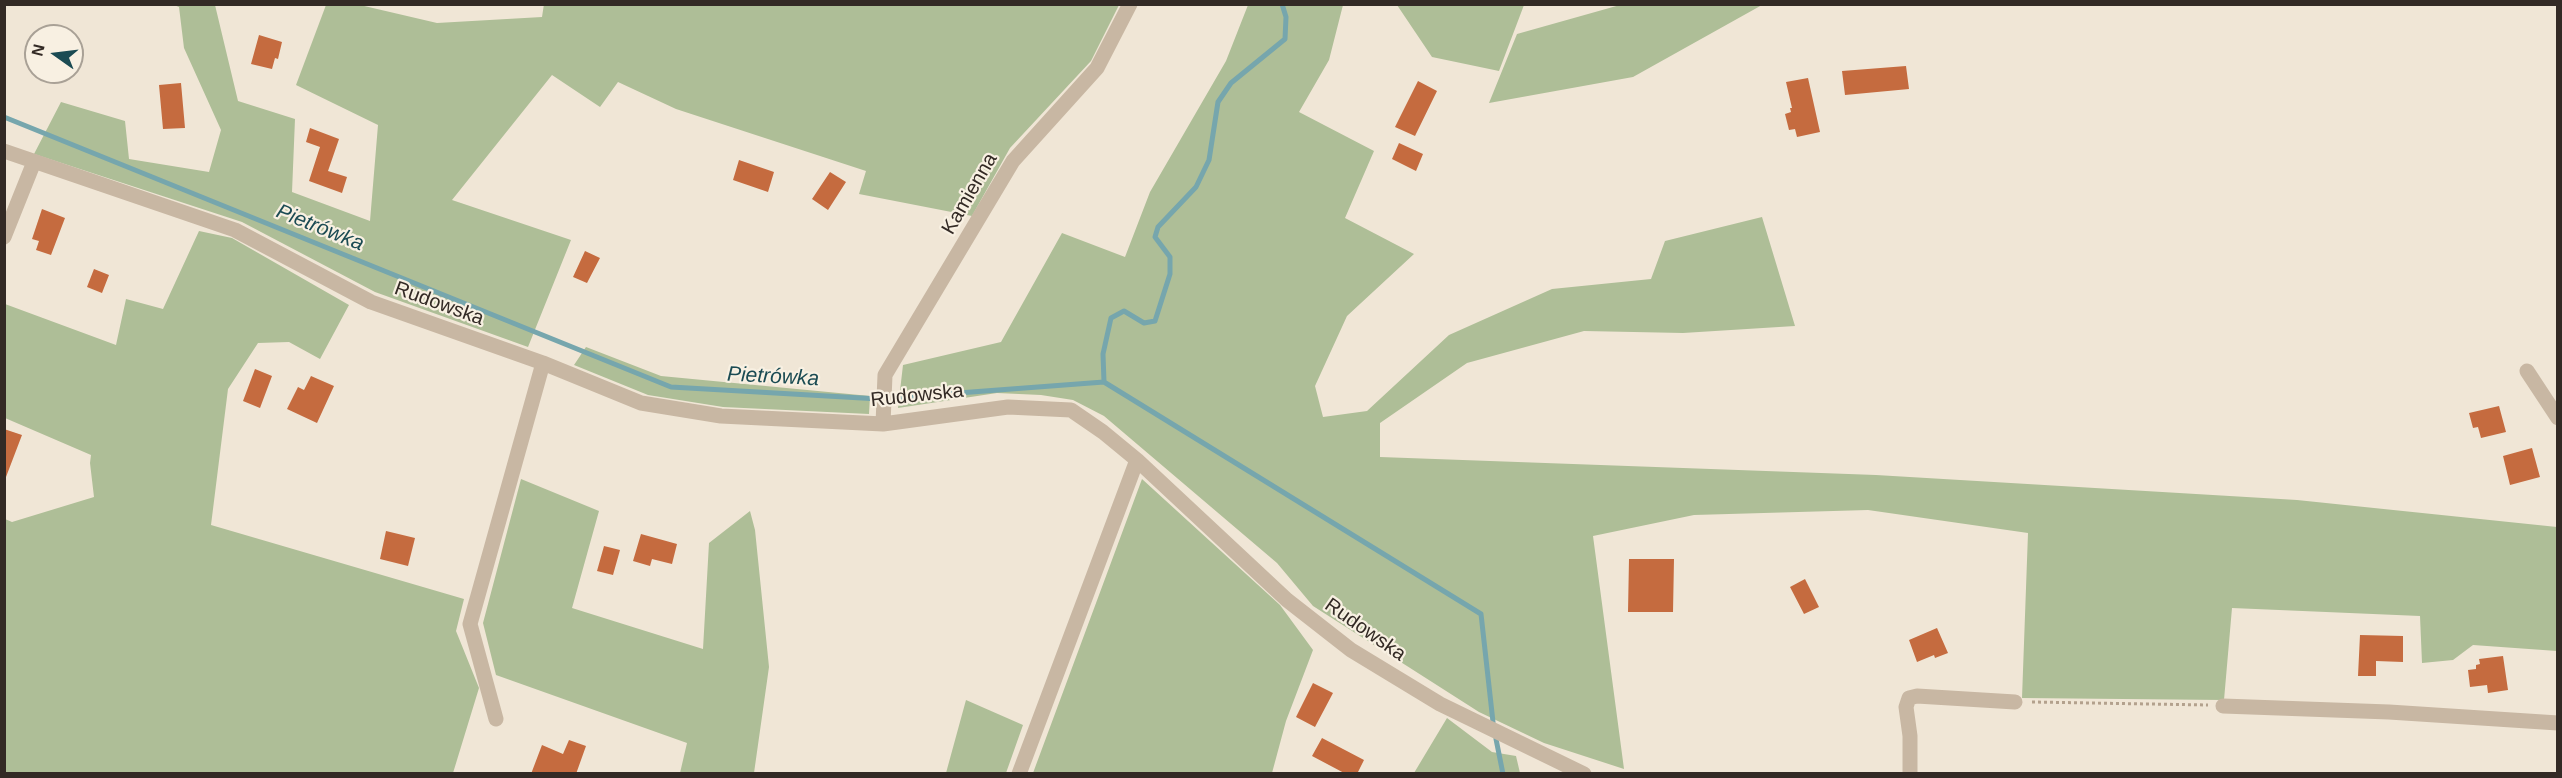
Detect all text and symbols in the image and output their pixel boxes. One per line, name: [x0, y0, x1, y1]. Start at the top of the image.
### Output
north arrow: [24, 24, 84, 84]
text: N: [28, 42, 48, 58]
street label: Kamienna: [937, 149, 1003, 239]
water label: Pietrówka: [273, 199, 367, 257]
street label: Rudowska: [391, 277, 487, 331]
water label: Pietrówka: [726, 362, 820, 392]
street label: Rudowska: [869, 379, 965, 413]
street label: Rudowska: [1320, 593, 1410, 667]

